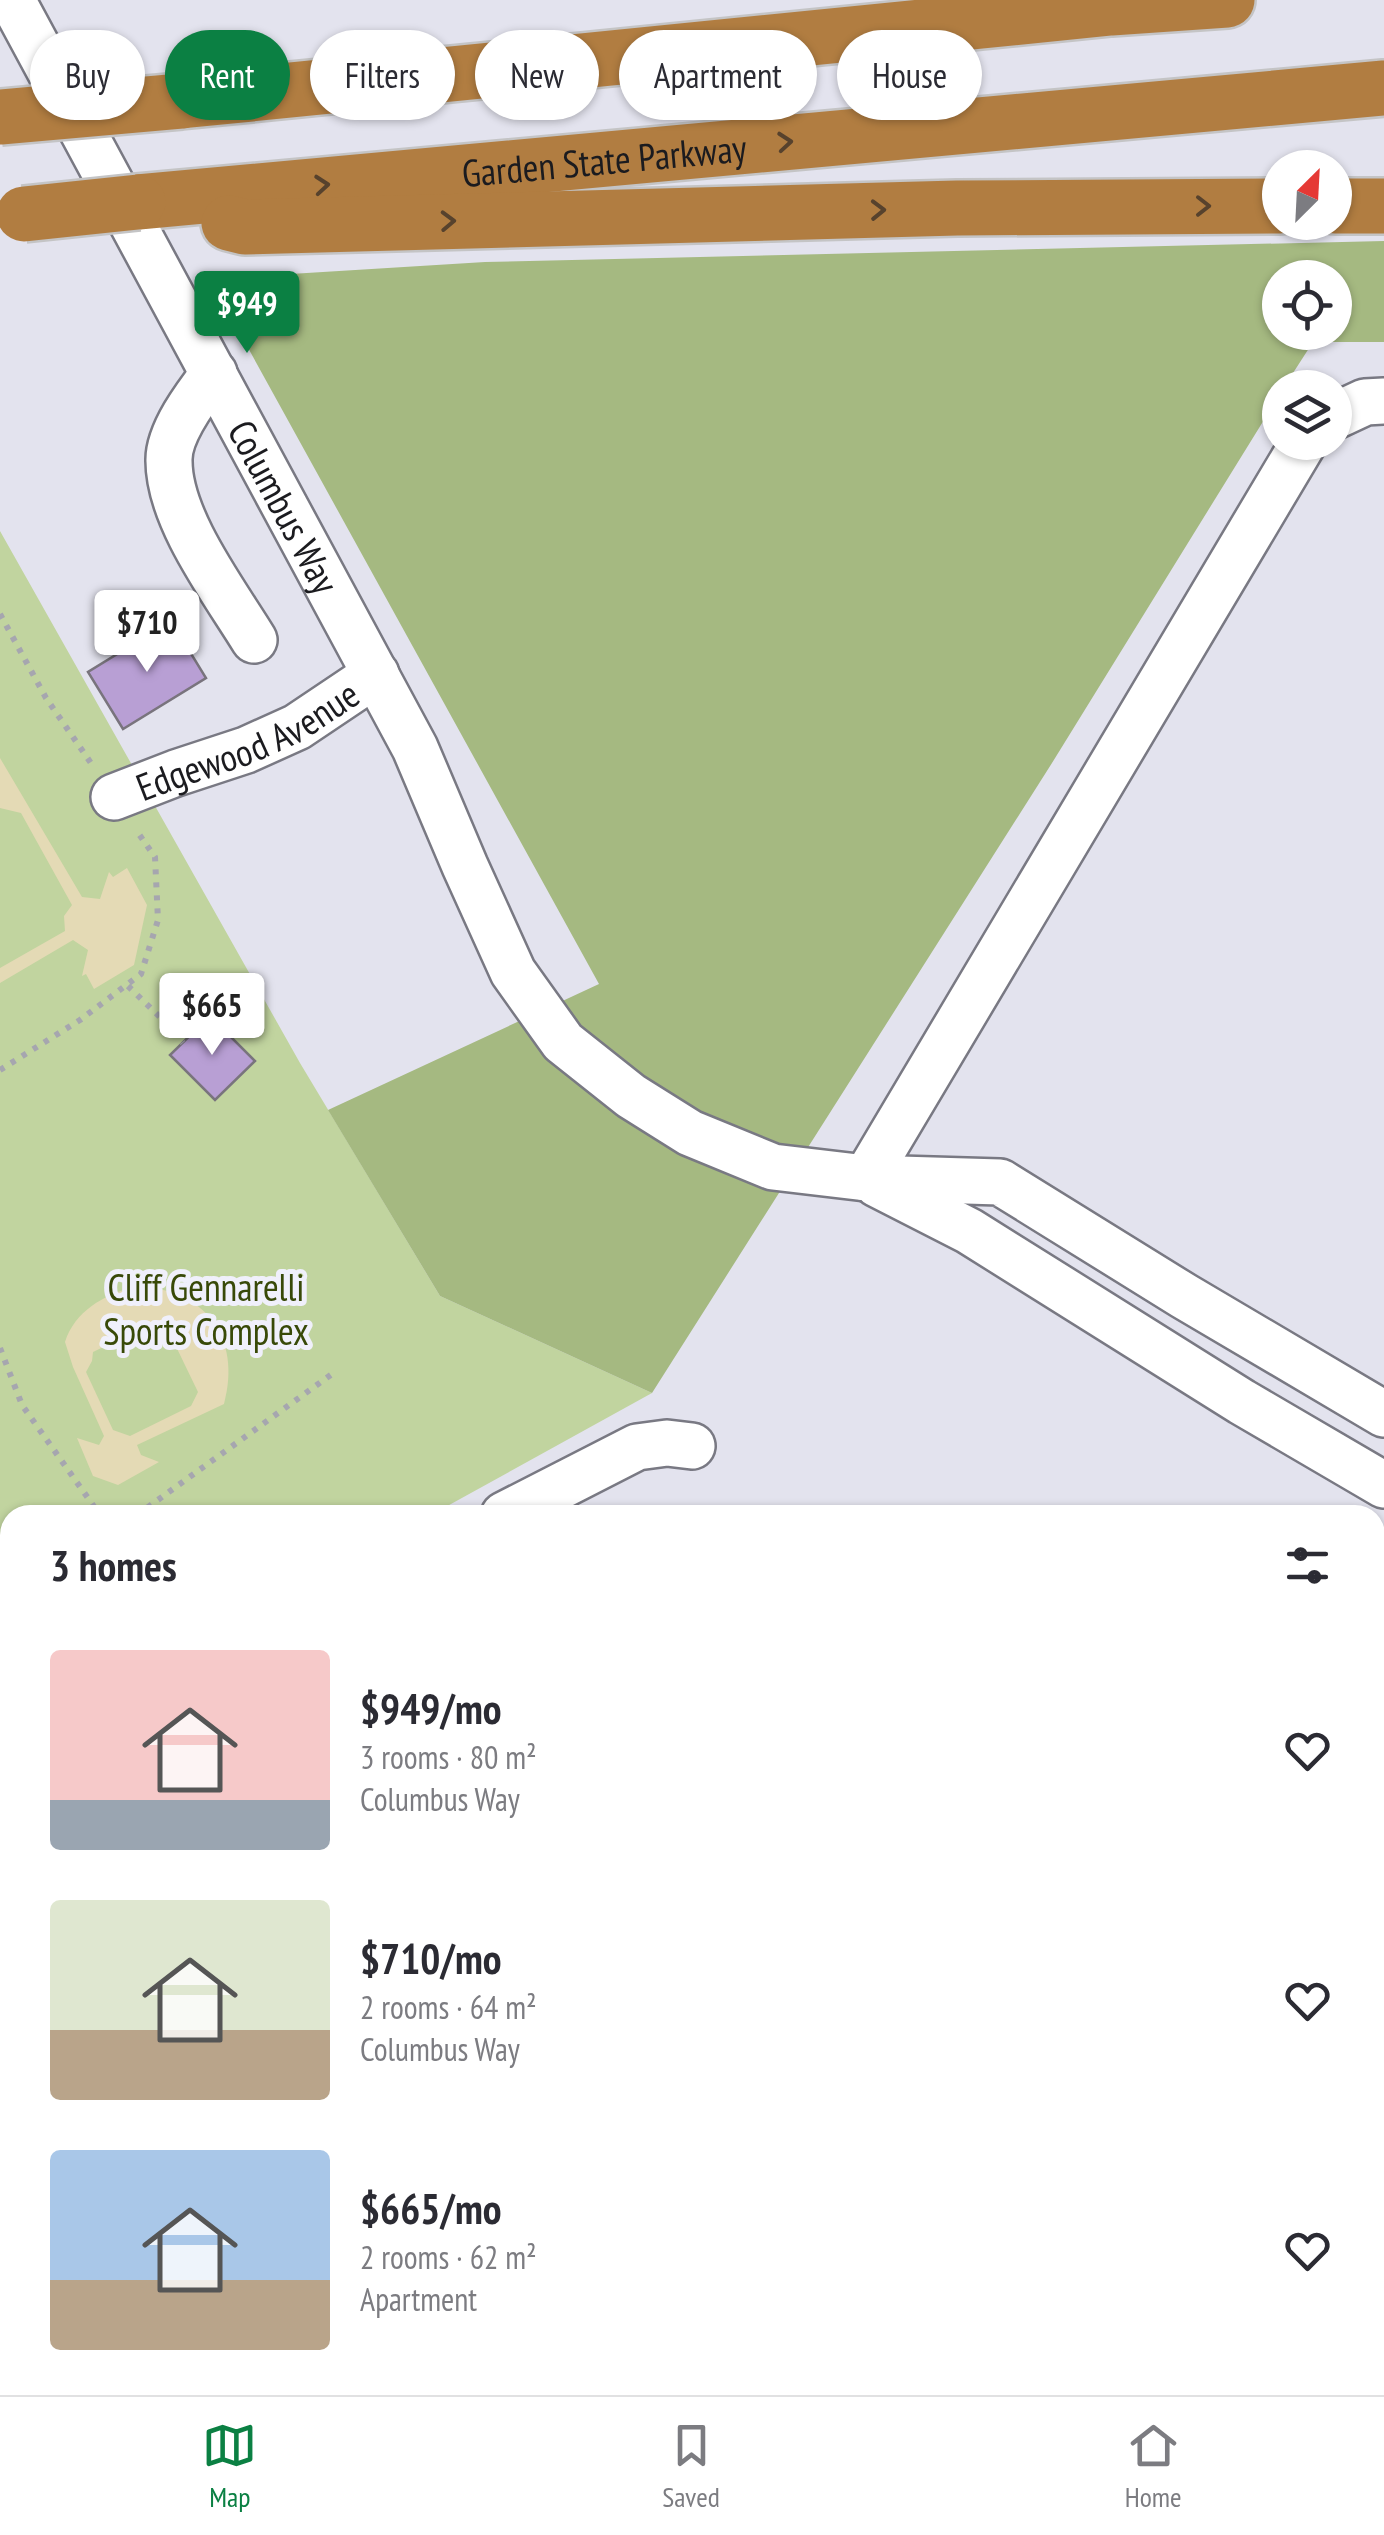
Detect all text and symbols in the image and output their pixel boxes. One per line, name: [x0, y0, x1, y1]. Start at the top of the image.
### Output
chip: Buy: [30, 30, 145, 120]
chip: Rent: [165, 30, 290, 120]
chip: Filters: [310, 30, 455, 120]
chip: New: [475, 30, 599, 120]
chip: Apartment: [619, 30, 817, 120]
chip: House: [837, 30, 982, 120]
street label: Garden State Parkway: [460, 122, 749, 197]
one-way arrow: [778, 132, 794, 154]
north arrow: [1262, 150, 1352, 240]
map controls: [1262, 150, 1352, 460]
one-way arrow: [315, 174, 331, 196]
one-way arrow: [1196, 195, 1211, 217]
one-way arrow: [870, 199, 886, 220]
one-way arrow: [440, 211, 456, 232]
button: locate: [1262, 260, 1352, 350]
pin: $949: [188, 271, 306, 356]
text: $949: [216, 282, 278, 324]
button: layers: [1262, 370, 1352, 460]
street label: Columbus Way: [218, 411, 352, 602]
pin: $710: [88, 590, 206, 675]
text: $710: [116, 601, 178, 643]
street label: Edgewood Avenue: [129, 669, 368, 811]
pin: $665: [153, 973, 271, 1058]
text: $665: [181, 984, 243, 1026]
park label: Cliff Gennarelli Sports Complex: [103, 1262, 309, 1355]
text: 3 homes: [50, 1538, 177, 1593]
icon: filters: [1280, 1538, 1335, 1593]
text: $949/mo: [360, 1681, 502, 1736]
icon: home: [130, 1690, 250, 1810]
icon: heart: [1280, 1723, 1335, 1778]
text: 3 rooms · 80 m²: [360, 1736, 537, 1778]
text: Columbus Way: [360, 1778, 520, 1820]
text: $710/mo: [360, 1931, 502, 1986]
icon: home: [130, 1940, 250, 2060]
icon: heart: [1280, 1973, 1335, 2028]
text: 2 rooms · 64 m²: [360, 1986, 537, 2028]
text: Columbus Way: [360, 2028, 520, 2070]
text: $665/mo: [360, 2181, 502, 2236]
icon: home: [130, 2190, 250, 2310]
icon: heart: [1280, 2223, 1335, 2278]
text: 2 rooms · 62 m²: [360, 2236, 537, 2278]
text: Apartment: [360, 2278, 477, 2320]
tab: Map: [202, 2418, 257, 2515]
tab: Saved: [662, 2418, 720, 2515]
tab: Home: [1125, 2418, 1182, 2515]

